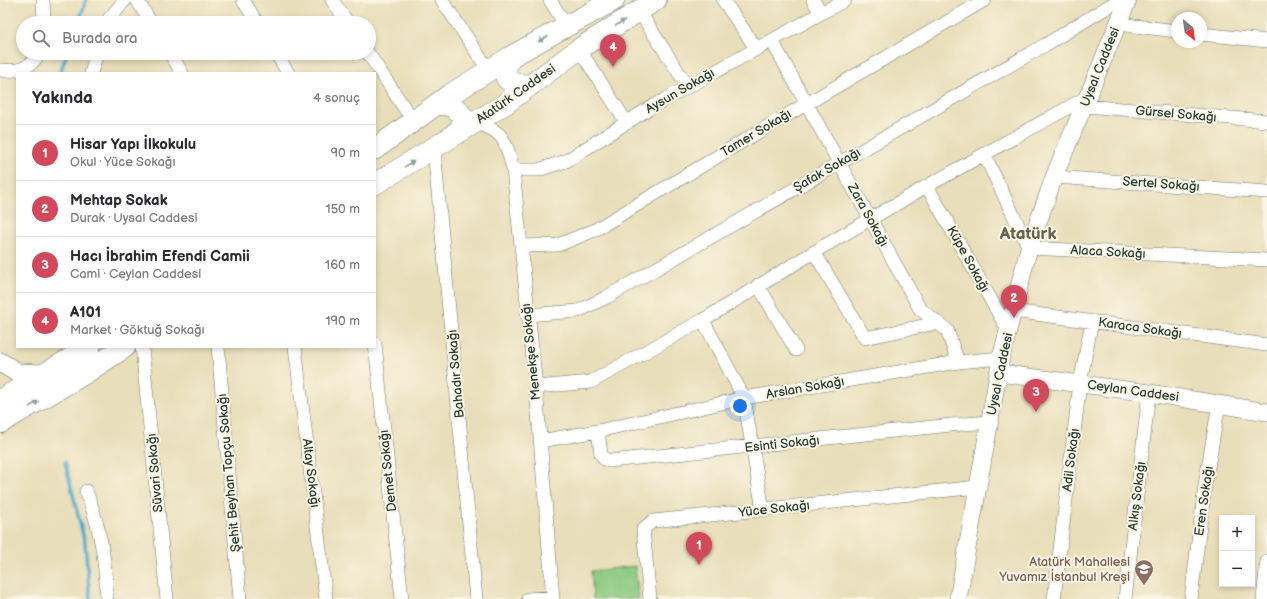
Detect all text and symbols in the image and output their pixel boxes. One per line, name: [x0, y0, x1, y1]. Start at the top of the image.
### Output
north arrow: [1171, 12, 1207, 48]
search box: [16, 16, 376, 60]
one-way arrow: [615, 19, 625, 27]
street label: Uysal Caddesi: [1077, 25, 1123, 109]
icon: search: [30, 27, 52, 49]
text: Burada ara: [62, 29, 137, 48]
pin: 4: [600, 34, 626, 67]
one-way arrow: [537, 36, 549, 42]
street label: Atatürk Caddesi: [473, 61, 559, 127]
street label: Aysun Sokağı: [643, 65, 717, 117]
text: Yakında: [32, 88, 93, 108]
text: 4 sonuç: [313, 90, 360, 106]
street label: Gürsel Sokağı: [1135, 102, 1217, 126]
street label: Tamer Sokağı: [718, 106, 794, 160]
text: Hisar Yapı İlkokulu: [70, 135, 196, 154]
street label: Şafak Sokağı: [790, 144, 864, 196]
text: 1: [42, 145, 48, 161]
text: 90 m: [331, 145, 360, 161]
text: Okul · Yüce Sokağı: [70, 154, 175, 170]
one-way arrow: [403, 160, 415, 167]
street label: Sertel Sokağı: [1122, 173, 1200, 195]
street label: Zara Sokağı: [844, 180, 892, 249]
text: Mehtap Sokak: [70, 191, 168, 210]
text: 2: [41, 201, 49, 217]
text: 150 m: [326, 201, 360, 217]
text: Durak · Uysal Caddesi: [70, 210, 198, 226]
street label: Küpe Sokağı: [943, 223, 993, 295]
district label: Atatürk: [999, 224, 1056, 244]
street label: Alaca Sokağı: [1070, 242, 1146, 262]
text: Hacı İbrahim Efendi Camii: [70, 247, 250, 266]
text: 3: [41, 257, 49, 273]
text: 160 m: [325, 257, 360, 273]
text: Cami · Ceylan Caddesi: [70, 266, 201, 282]
pin: 2: [1001, 285, 1027, 318]
text: A101: [70, 303, 101, 322]
street label: Menekşe Sokağı: [518, 303, 544, 401]
text: 4: [41, 313, 49, 329]
text: 190 m: [326, 313, 360, 329]
street label: Karaca Sokağı: [1097, 314, 1183, 342]
text: Market · Göktuğ Sokağı: [70, 322, 205, 338]
street label: Bahadır Sokağı: [444, 329, 468, 419]
street label: Uysal Caddesi: [983, 331, 1017, 417]
street label: Arslan Sokağı: [765, 373, 845, 403]
street label: Ceylan Caddesi: [1086, 377, 1180, 405]
pin: 3: [1023, 379, 1049, 412]
street label: Şehit Beyhan Topçu Sokağı: [214, 393, 244, 553]
your location: [730, 396, 750, 416]
one-way arrow: [28, 400, 40, 407]
street label: Adil Sokağı: [1059, 427, 1083, 493]
street label: Demet Sokağı: [376, 429, 400, 513]
street label: Esinti Sokağı: [744, 432, 820, 456]
street label: Süvari Sokağı: [144, 433, 166, 513]
street label: Altay Sokağı: [299, 438, 323, 508]
street label: Alkış Sokağı: [1125, 461, 1149, 531]
street label: Eren Sokağı: [1191, 465, 1217, 537]
street label: Yüce Sokağı: [737, 497, 810, 521]
map controls: [1219, 515, 1255, 587]
button: +: [1219, 515, 1255, 551]
pin: 1: [686, 532, 712, 565]
button: −: [1219, 551, 1255, 587]
place label: Atatürk Mahallesi Yuvamız İstanbul Kreşi: [998, 554, 1130, 585]
school or university icon: Atatürk Mahallesi Yuvamız İstanbul Kreşi: [1133, 558, 1155, 586]

